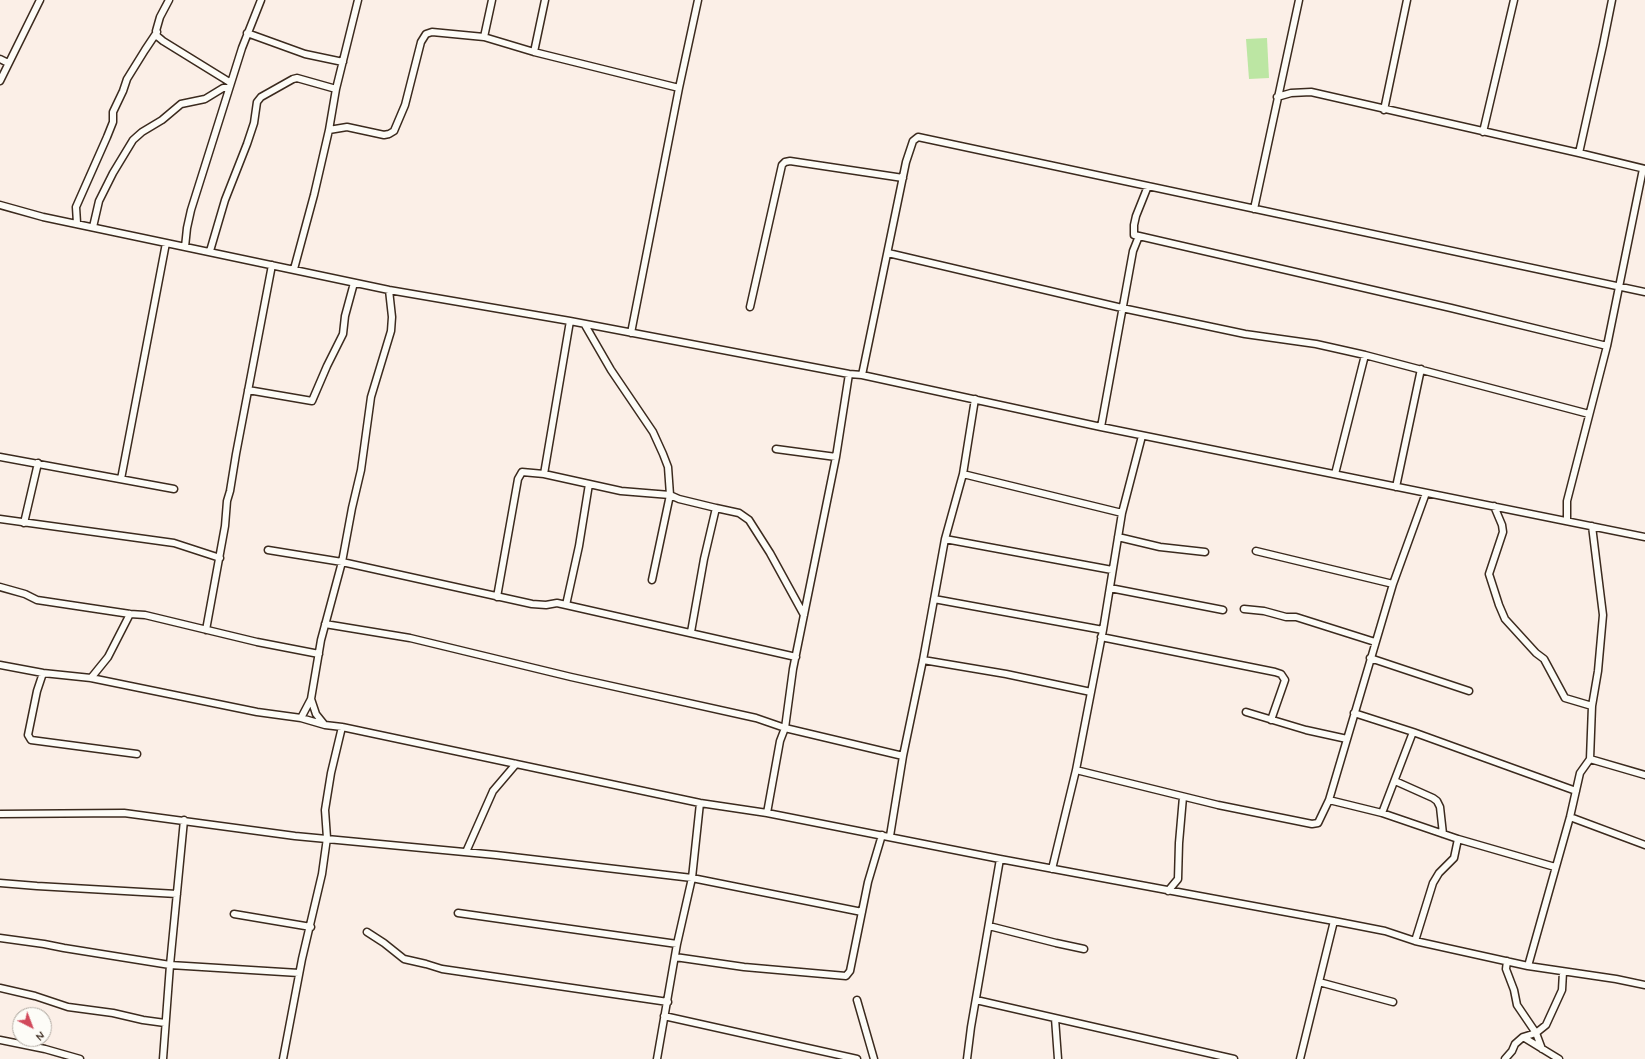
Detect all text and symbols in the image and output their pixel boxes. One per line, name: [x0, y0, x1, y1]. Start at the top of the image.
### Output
north arrow: [12, 1007, 52, 1047]
text: N: [32, 1028, 47, 1043]

